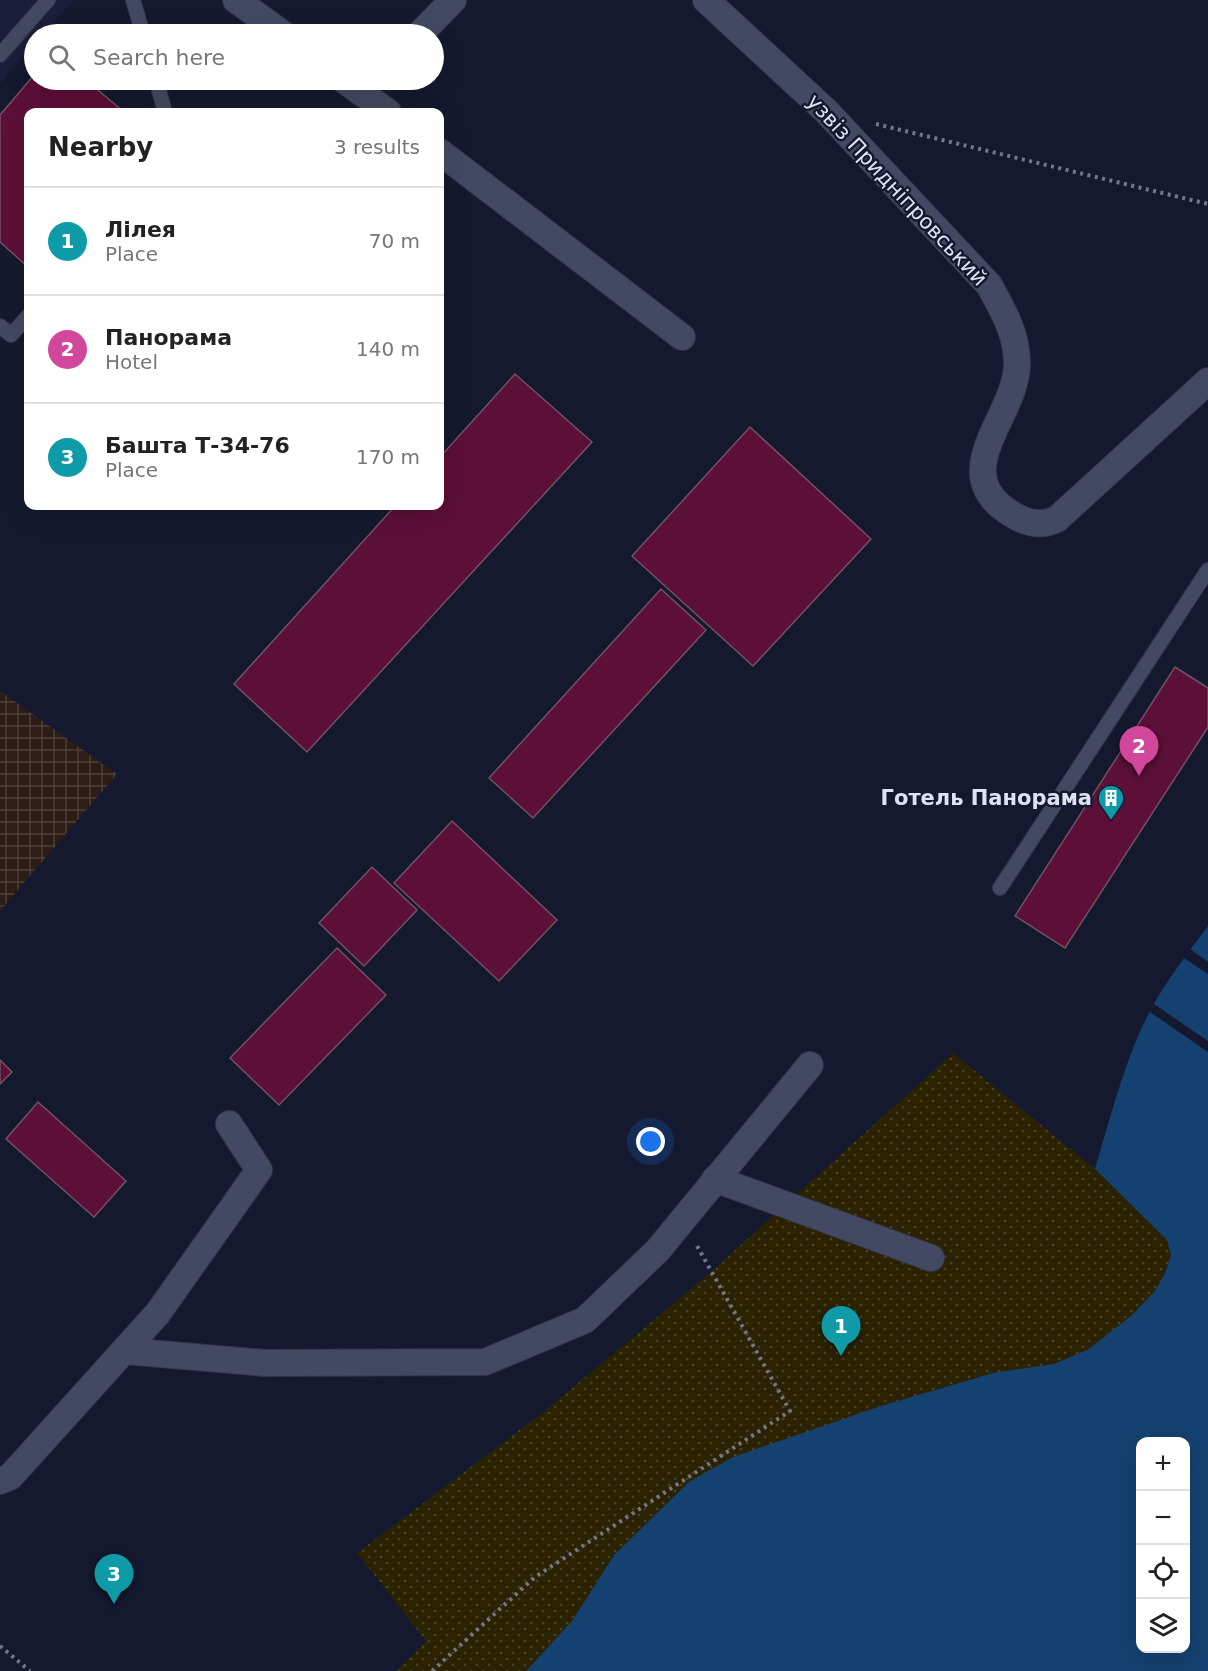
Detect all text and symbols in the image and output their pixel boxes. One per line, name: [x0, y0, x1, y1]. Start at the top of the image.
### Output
search box: [24, 24, 444, 90]
icon: search: [45, 41, 78, 74]
text: Search here: [93, 45, 225, 70]
street label: узвіз Придніпровський: [802, 89, 992, 291]
text: Nearby: [48, 132, 153, 162]
text: 3 results: [334, 135, 420, 159]
text: Лілея: [105, 217, 176, 242]
text: 1: [61, 229, 74, 253]
text: 70 m: [369, 229, 420, 253]
text: Place: [105, 242, 158, 266]
text: Панорама: [105, 325, 232, 350]
text: 2: [61, 337, 74, 361]
text: 140 m: [356, 337, 420, 361]
text: Hotel: [105, 350, 158, 374]
text: Башта Т-34-76: [105, 433, 290, 458]
text: 3: [61, 445, 74, 469]
text: 170 m: [356, 445, 420, 469]
text: Place: [105, 458, 158, 482]
pin: 2: [1120, 726, 1158, 776]
building icon: Готель Панорама: [1096, 783, 1126, 821]
place label: Готель Панорама: [881, 786, 1092, 810]
your location: [636, 1127, 665, 1156]
pin: 1: [822, 1306, 860, 1356]
map controls: [1136, 1437, 1190, 1653]
button: +: [1136, 1437, 1190, 1491]
button: −: [1136, 1491, 1190, 1545]
button: locate: [1136, 1545, 1190, 1599]
pin: 3: [94, 1554, 134, 1604]
button: layers: [1136, 1599, 1190, 1653]

